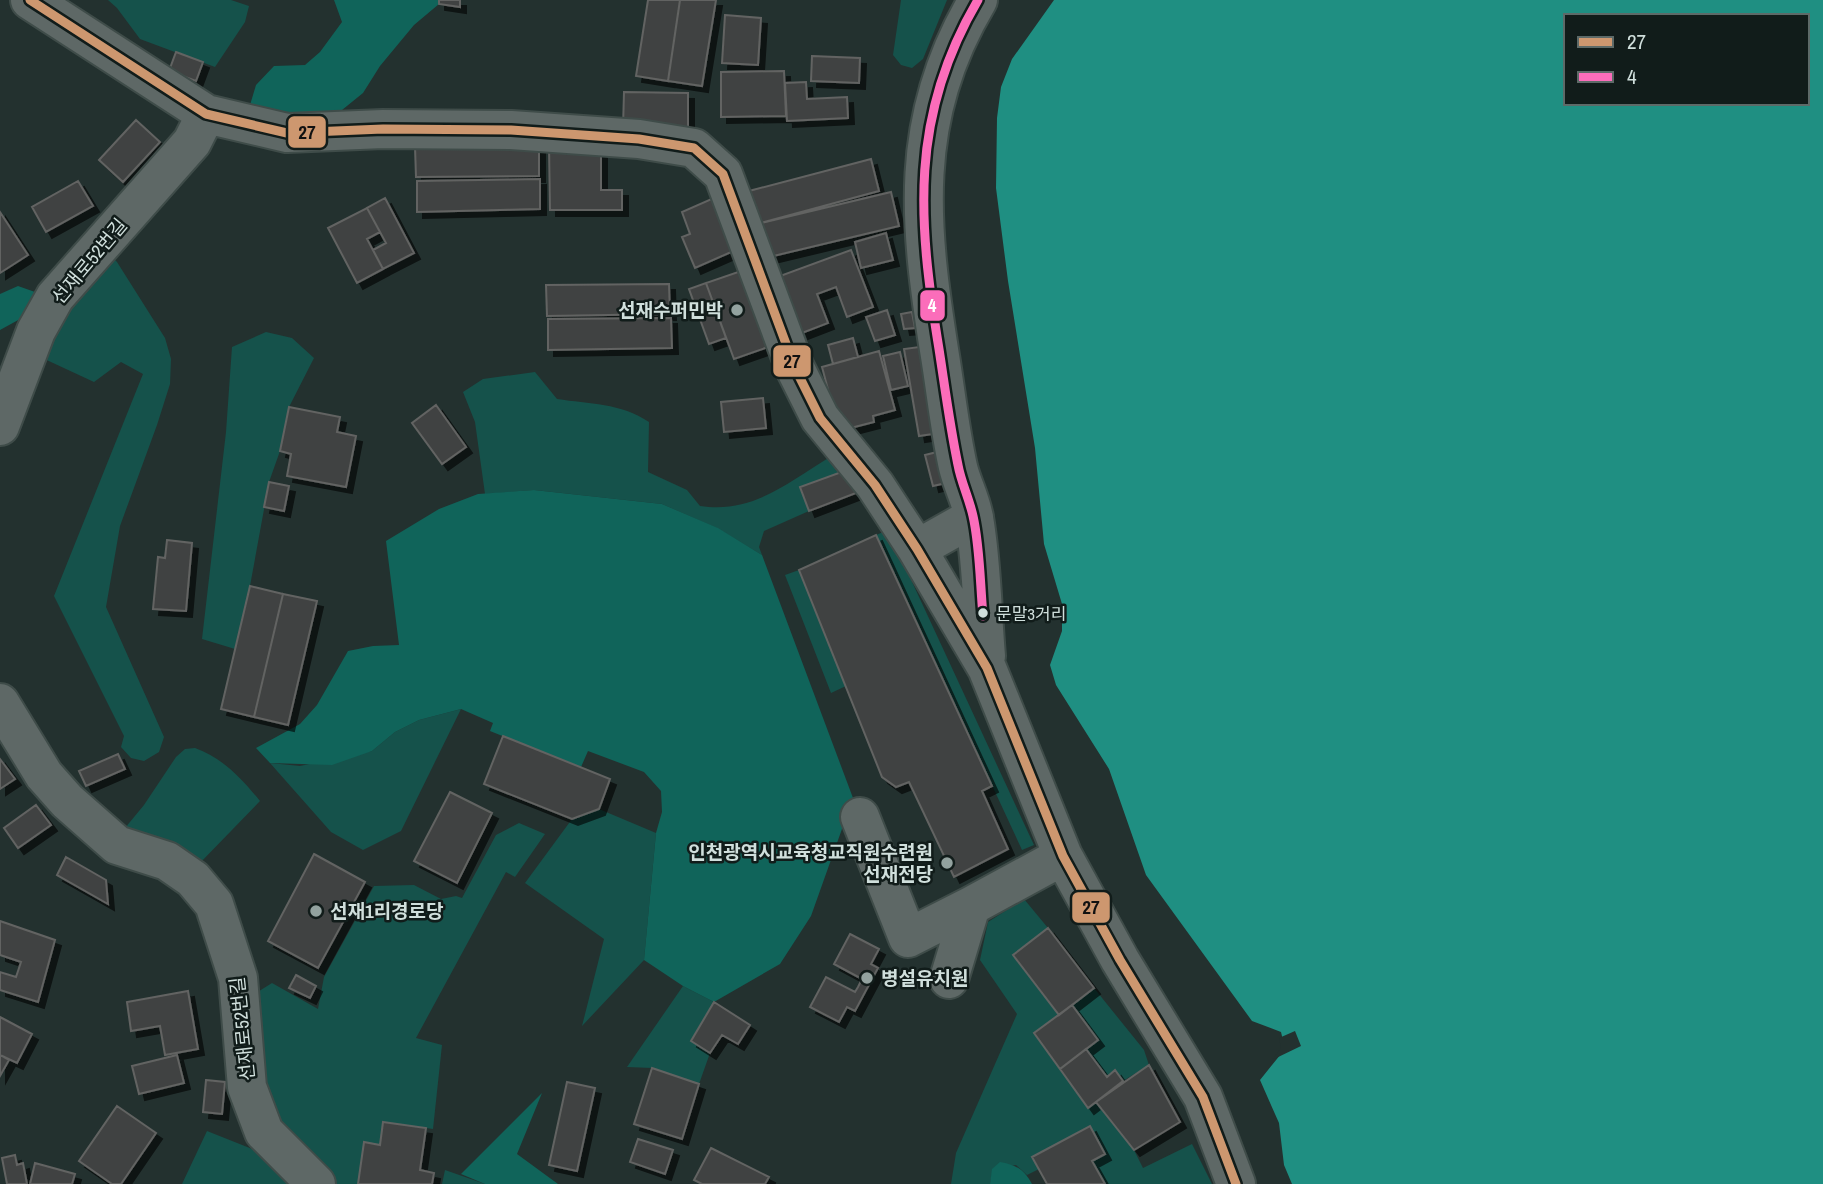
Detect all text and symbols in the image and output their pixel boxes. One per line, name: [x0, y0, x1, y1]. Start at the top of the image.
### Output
legend: [1564, 14, 1809, 105]
text: 27: [1627, 27, 1646, 56]
text: 4: [1627, 62, 1637, 91]
line badge: 27: [287, 115, 327, 149]
text: 27: [298, 119, 316, 145]
street label: 선재로52번길: [45, 213, 133, 309]
line badge: 4: [919, 289, 946, 322]
text: 4: [928, 292, 937, 318]
place label: 선재수퍼민박: [618, 297, 723, 323]
marker: 선재수퍼민박: [729, 302, 745, 318]
line badge: 27: [772, 344, 812, 378]
text: 27: [783, 348, 801, 374]
place label: 문말3거리: [996, 602, 1066, 625]
marker: 문말3거리: [976, 606, 990, 620]
place label: 인천광역시교육청교직원수련원 선재전당: [688, 839, 934, 887]
marker: 인천광역시교육청교직원수련원 선재전당: [939, 855, 955, 871]
line badge: 27: [1071, 891, 1111, 924]
text: 27: [1082, 894, 1100, 920]
place label: 선재1리경로당: [330, 898, 444, 924]
marker: 선재1리경로당: [308, 903, 324, 919]
place label: 병설유치원: [881, 965, 968, 991]
marker: 병설유치원: [859, 970, 875, 986]
street label: 선재로52번길: [224, 976, 260, 1082]

